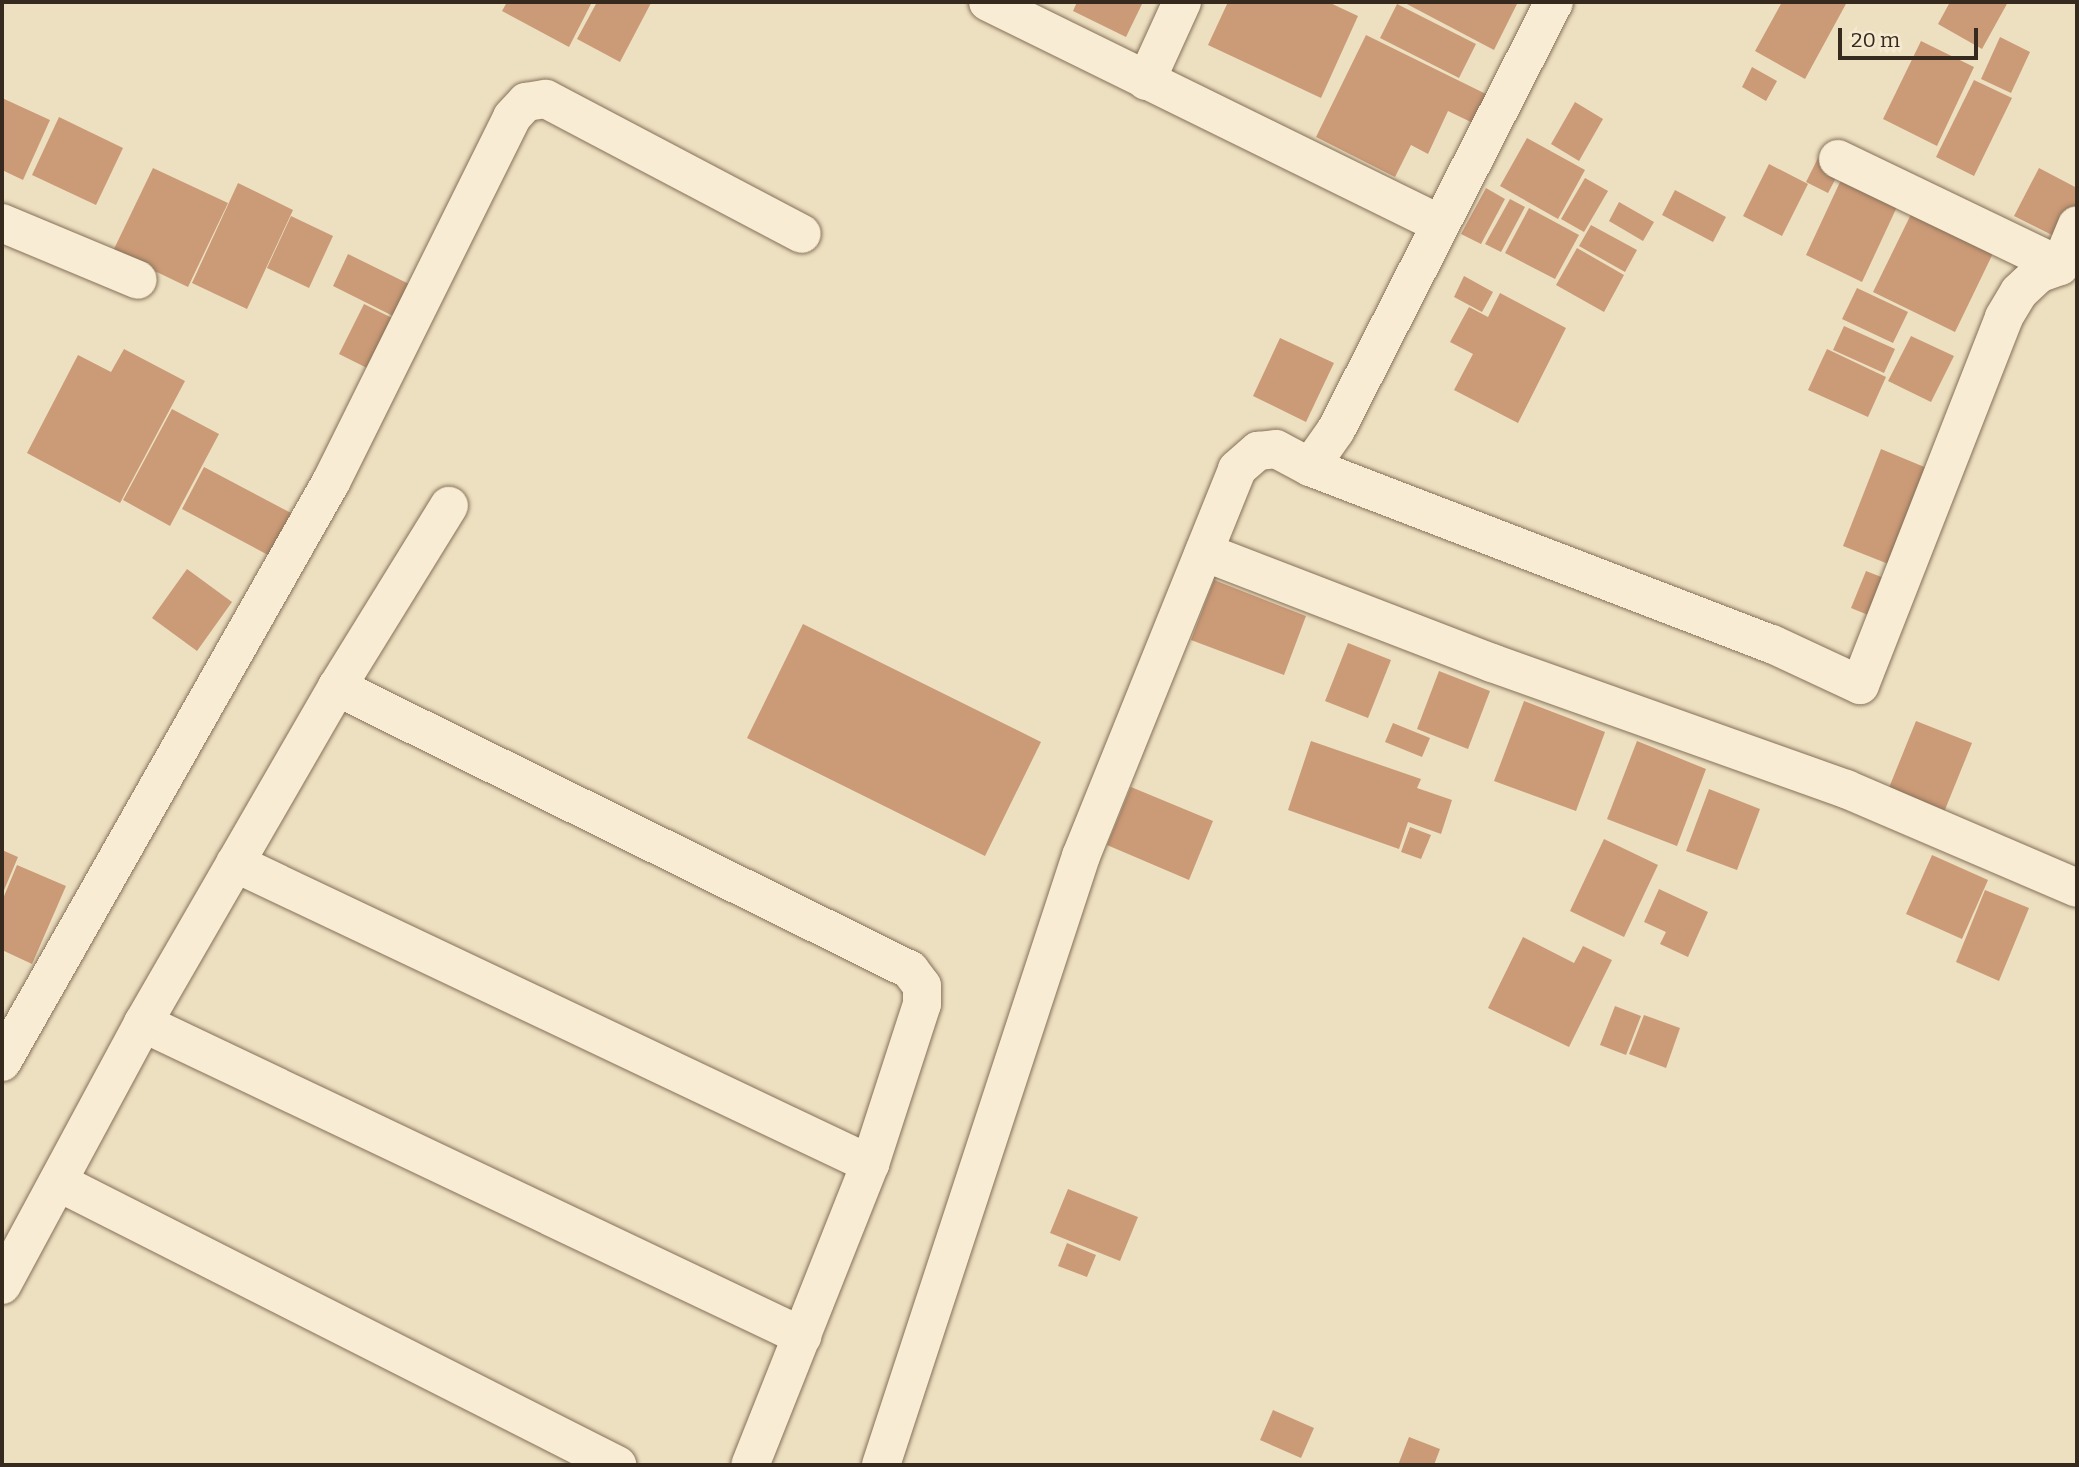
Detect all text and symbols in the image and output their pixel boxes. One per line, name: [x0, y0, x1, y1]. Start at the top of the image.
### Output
scale bar: [1841, 14, 1981, 58]
text: 20 m: [1851, 27, 1900, 53]

